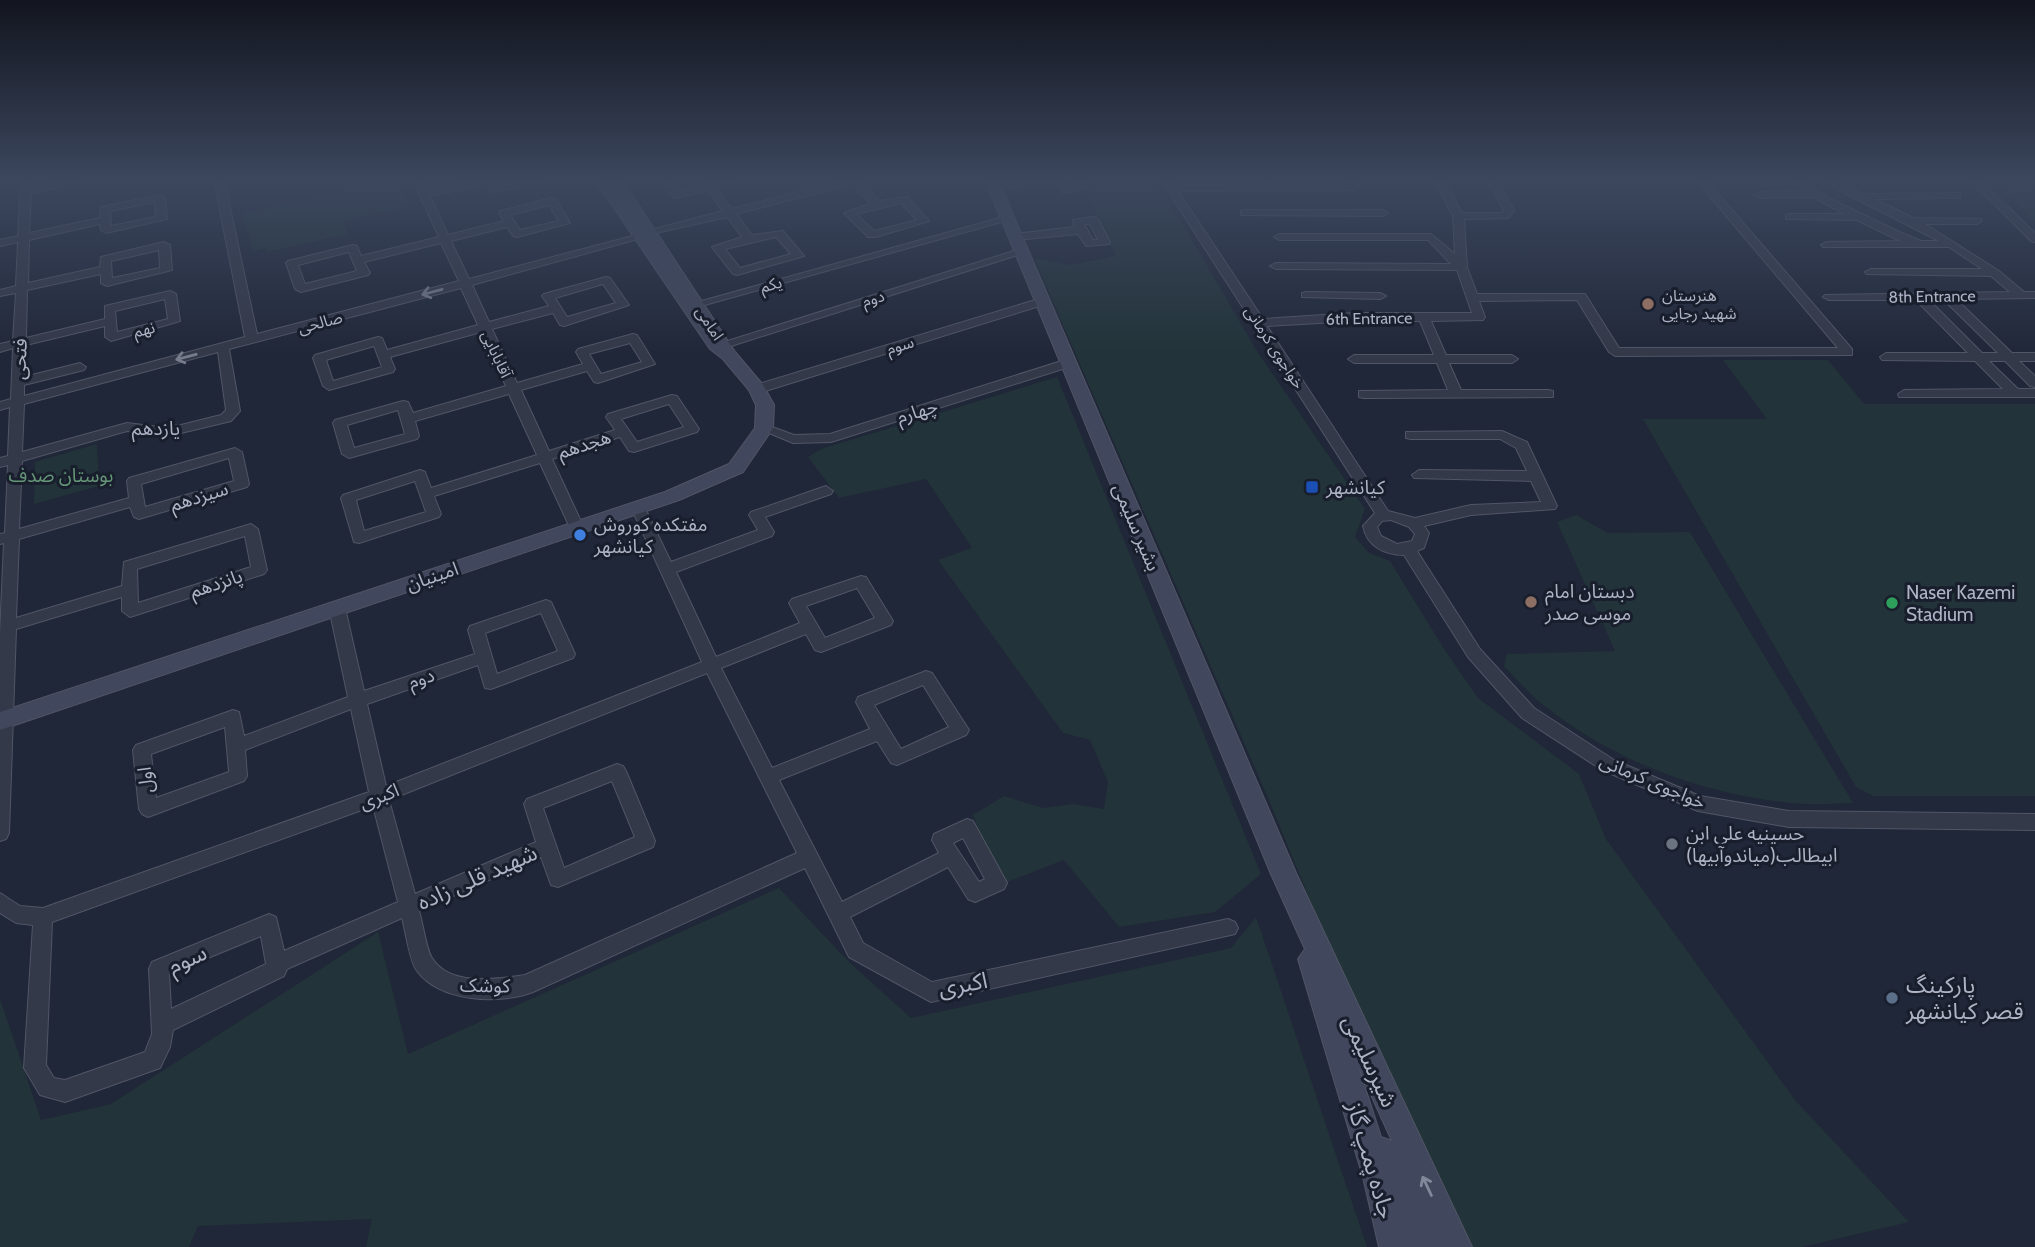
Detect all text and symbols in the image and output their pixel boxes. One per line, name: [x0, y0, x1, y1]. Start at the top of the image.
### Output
street label: یکم: [758, 272, 785, 299]
one-way arrow: [421, 286, 444, 299]
street label: دوم: [860, 286, 888, 314]
place label: هنرستان شهید رجایی: [1662, 286, 1737, 323]
street label: 8th Entrance: [1888, 286, 1976, 307]
marker: هنرستان شهید رجایی: [1640, 296, 1656, 312]
street label: خواجوی کرمانی: [1241, 302, 1308, 392]
street label: امامی: [692, 303, 728, 344]
street label: صالحی: [296, 307, 344, 338]
street label: 6th Entrance: [1326, 308, 1412, 329]
street label: نهم: [131, 318, 158, 344]
street label: آقابابایی: [477, 328, 516, 382]
street label: سوم: [884, 332, 917, 362]
street label: فتحی: [7, 338, 32, 380]
one-way arrow: [175, 351, 198, 364]
street label: چهارم: [894, 394, 941, 431]
street label: یازدهم: [132, 417, 180, 443]
street label: هجدهم: [555, 425, 615, 467]
park label: بوستان صدف: [9, 464, 113, 487]
place label: کیانشهر: [1325, 476, 1386, 499]
street label: سیزدهم: [167, 477, 232, 519]
marker: کیانشهر: [1304, 479, 1320, 495]
street label: بشیر سلیمی: [1108, 480, 1165, 574]
place label: مفتکده کوروش کیانشهر: [593, 513, 707, 558]
marker: مفتکده کوروش کیانشهر: [572, 527, 588, 543]
street label: امینیان: [403, 557, 461, 596]
street label: پانزدهم: [187, 564, 246, 606]
place label: دبستان امام موسی صدر: [1544, 580, 1634, 625]
place label: Naser Kazemi Stadium: [1906, 581, 2015, 626]
marker: دبستان امام موسی صدر: [1523, 594, 1539, 610]
marker: Naser Kazemi Stadium: [1884, 595, 1900, 611]
street label: دوم: [405, 663, 439, 697]
street label: خواجوی کرمانی: [1596, 749, 1709, 814]
street label: اول: [133, 766, 158, 794]
street label: اکبری: [356, 778, 402, 815]
place label: حسینیه علی ابن ابیطالب(میاندوآبیها): [1686, 822, 1837, 867]
marker: حسینیه علی ابن ابیطالب(میاندوآبیها): [1664, 836, 1680, 852]
street label: شهید قلی زاده: [413, 838, 541, 916]
street label: سوم: [163, 938, 213, 984]
street label: اکبری: [936, 966, 990, 1002]
place label: پارکینگ قصر کیانشهر: [1905, 971, 2024, 1025]
street label: کوشک: [460, 974, 511, 997]
marker: پارکینگ قصر کیانشهر: [1884, 990, 1900, 1006]
street label: شیرسلیمی: [1336, 1010, 1404, 1112]
street label: جاده پمپ گاز: [1339, 1097, 1401, 1222]
one-way arrow: [1420, 1176, 1433, 1197]

